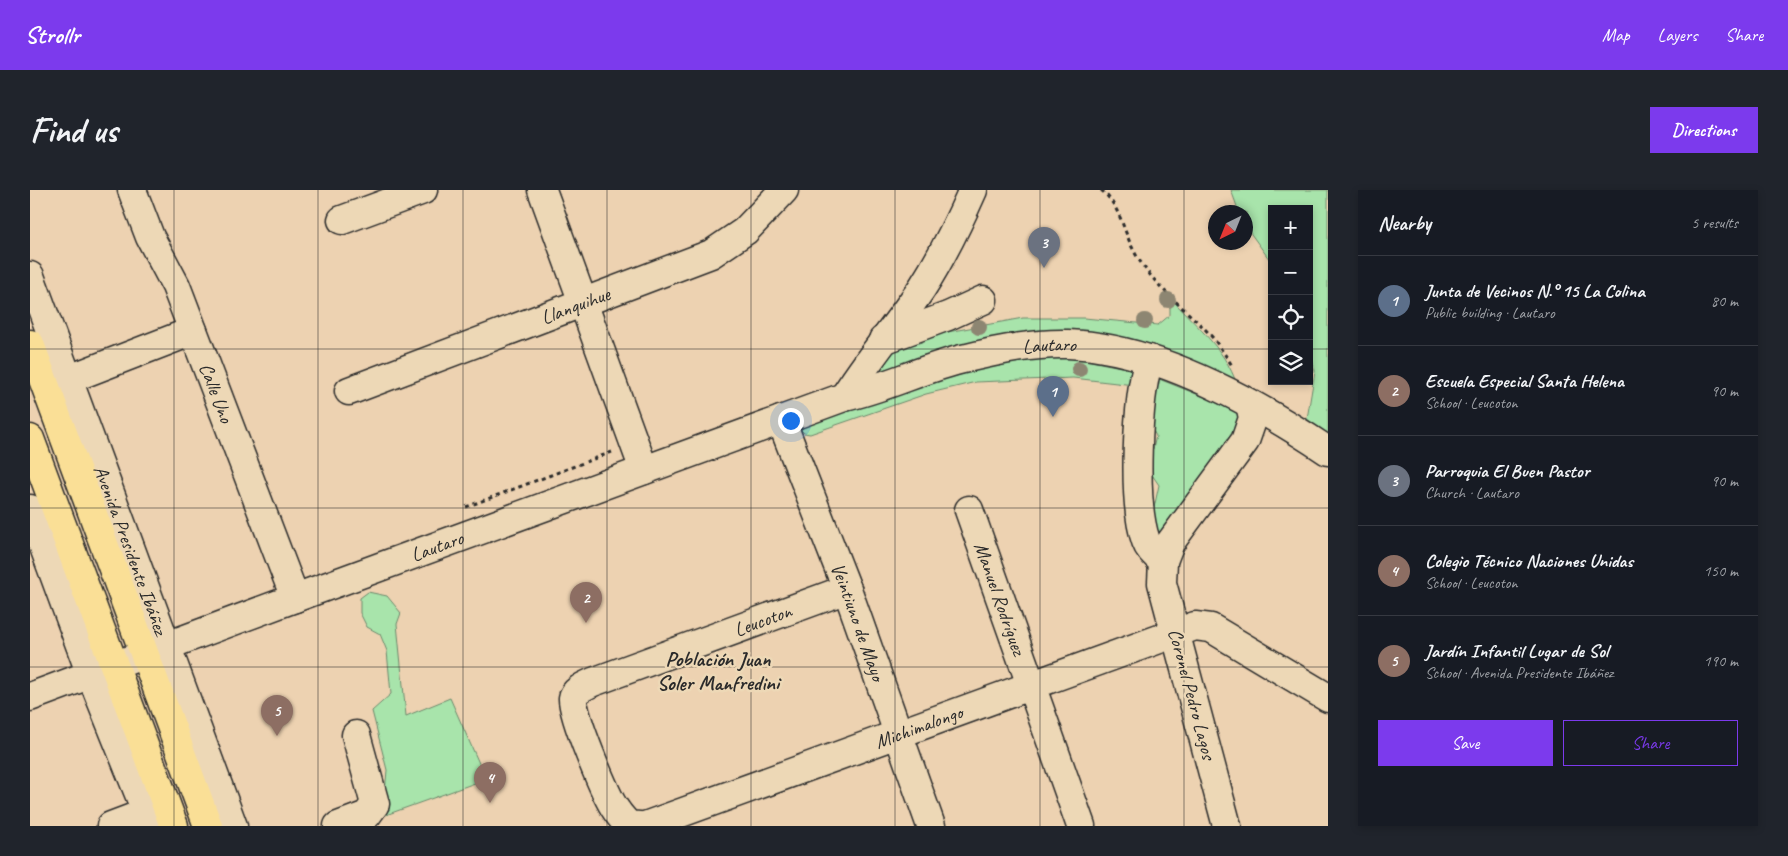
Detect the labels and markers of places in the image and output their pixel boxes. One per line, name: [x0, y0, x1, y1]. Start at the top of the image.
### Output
pin: 3: [1028, 227, 1060, 268]
pin: 1: [1037, 376, 1069, 417]
pin: 2: [570, 582, 602, 623]
pin: 5: [261, 695, 293, 736]
pin: 4: [474, 762, 506, 803]

